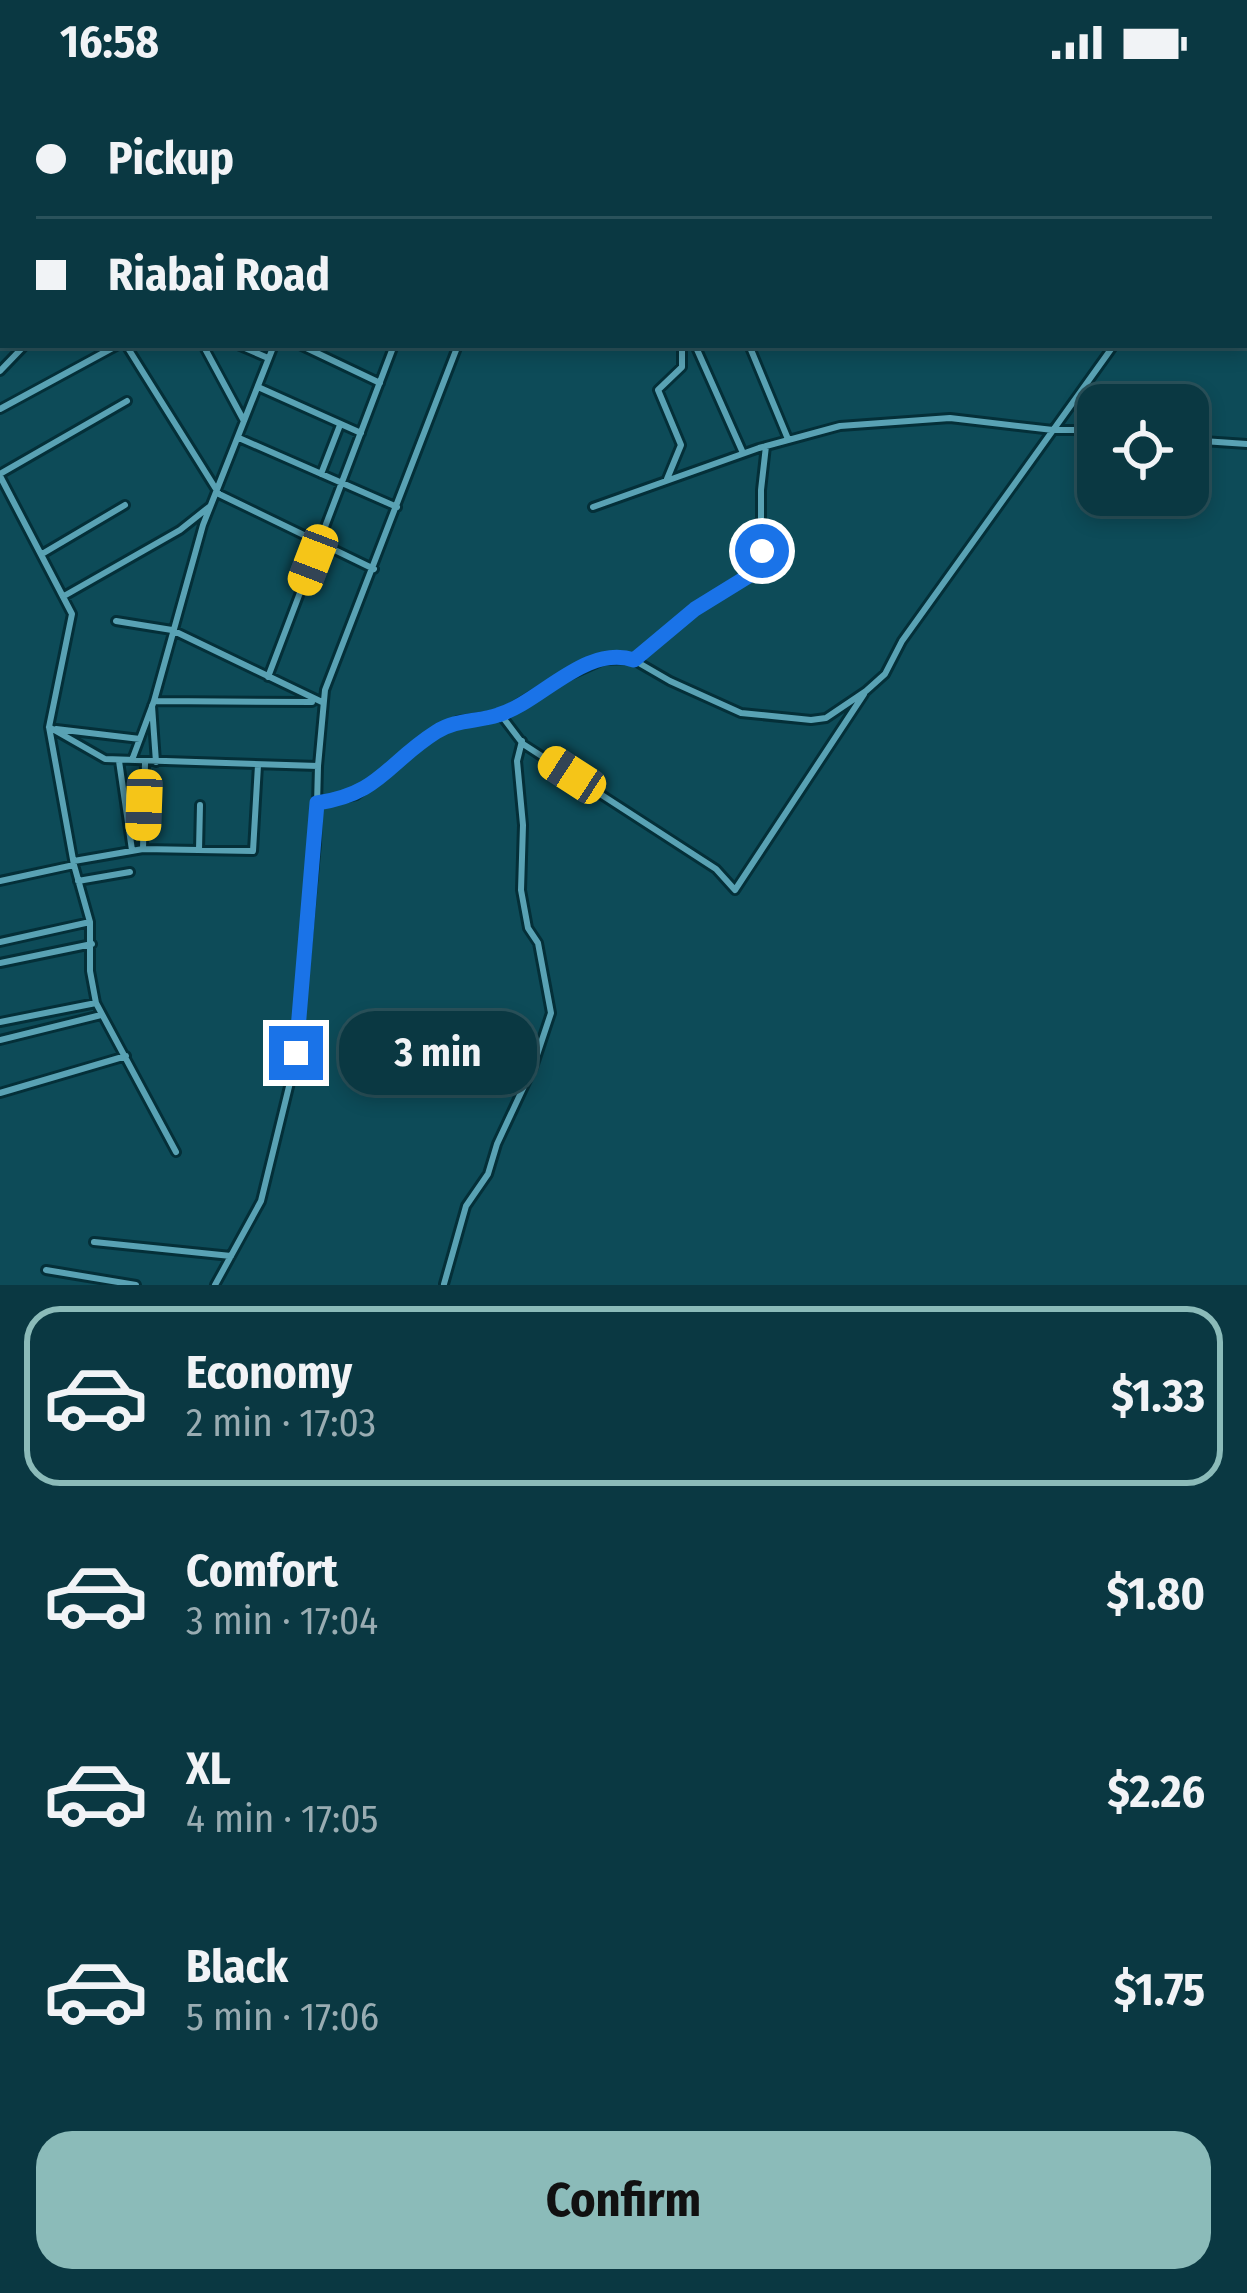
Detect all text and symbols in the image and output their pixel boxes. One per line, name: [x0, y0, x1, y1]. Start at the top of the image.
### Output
text: 16:58: [60, 15, 159, 69]
text: Pickup: [108, 132, 234, 186]
text: Riabai Road: [108, 248, 330, 302]
map controls: [1077, 384, 1209, 516]
button: locate: [1077, 384, 1209, 516]
car: [283, 520, 343, 600]
route start: [735, 524, 789, 578]
car: [532, 740, 612, 810]
car: [125, 768, 163, 842]
callout: 3 min: [338, 1011, 536, 1095]
route end: [269, 1026, 323, 1080]
text: 3 min: [395, 1030, 481, 1076]
icon: car: [42, 1342, 150, 1450]
text: Economy: [186, 1346, 352, 1400]
text: $1.33: [1112, 1369, 1205, 1423]
text: 2 min · 17:03: [186, 1400, 376, 1446]
icon: car: [42, 1540, 150, 1648]
text: Comfort: [186, 1544, 338, 1598]
text: $1.80: [1107, 1567, 1205, 1621]
text: 3 min · 17:04: [186, 1598, 378, 1644]
icon: car: [42, 1738, 150, 1846]
text: XL: [186, 1742, 231, 1796]
text: $2.26: [1108, 1765, 1205, 1819]
text: 4 min · 17:05: [186, 1796, 379, 1842]
icon: car: [42, 1936, 150, 2044]
text: Black: [186, 1940, 288, 1994]
text: $1.75: [1114, 1963, 1205, 2017]
text: 5 min · 17:06: [186, 1994, 379, 2040]
button: Confirm: [36, 2131, 1211, 2269]

